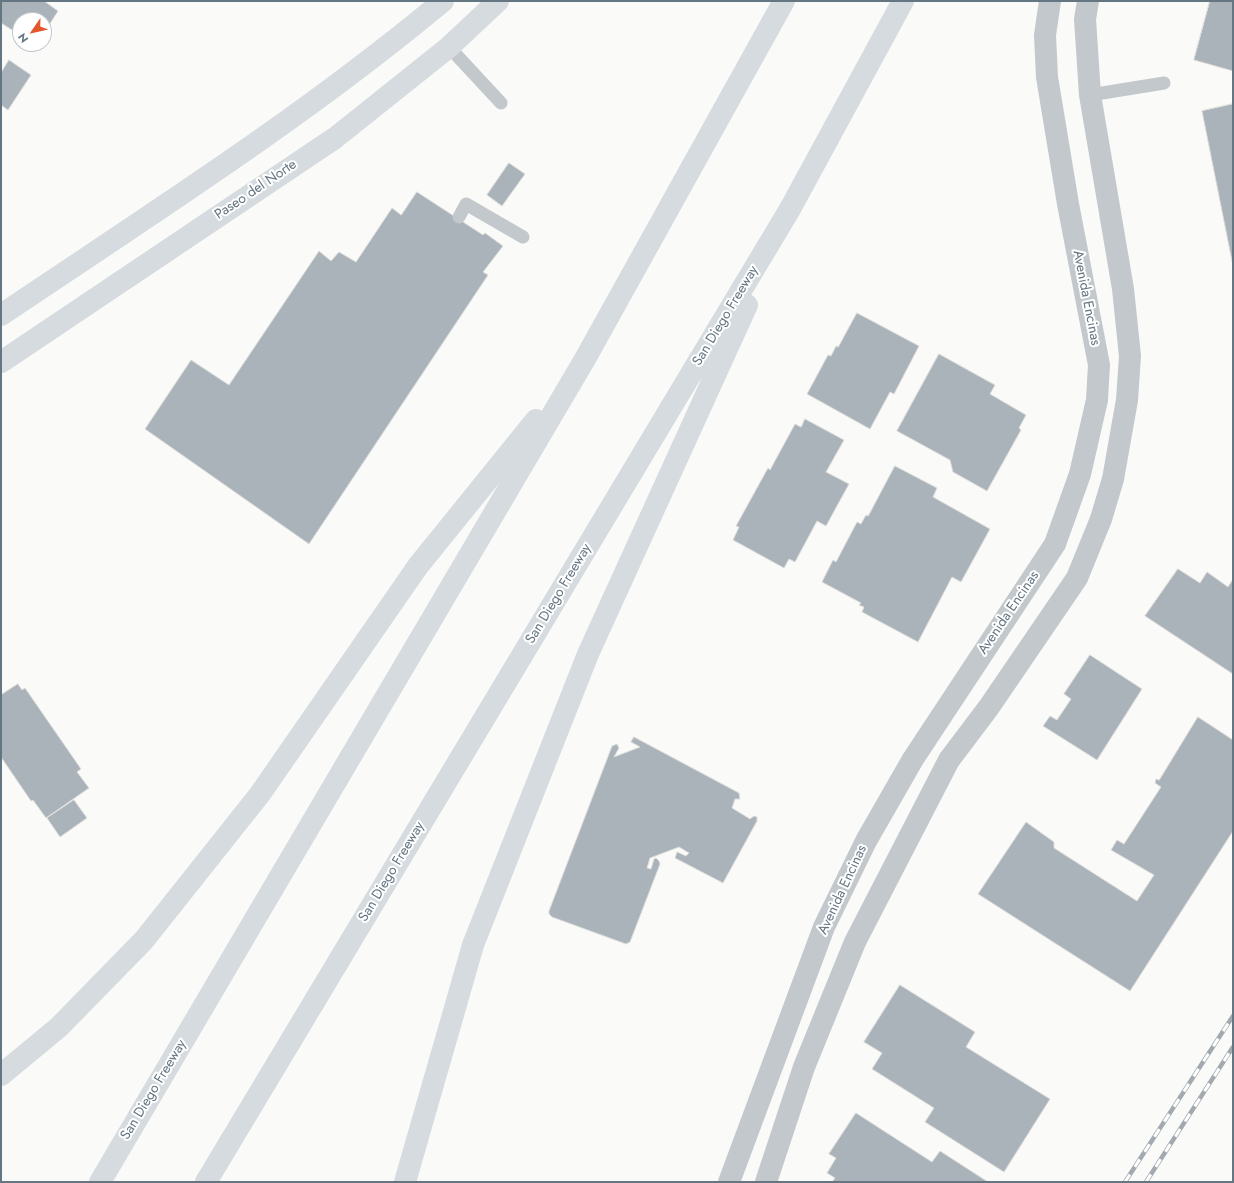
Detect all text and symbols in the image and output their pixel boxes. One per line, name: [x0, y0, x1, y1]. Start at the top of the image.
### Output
north arrow: [12, 12, 52, 52]
text: N: [14, 30, 32, 46]
street label: Paseo del Norte: [212, 156, 300, 224]
street label: Avenida Encinas: [1069, 249, 1103, 347]
street label: San Diego Freeway: [689, 263, 763, 369]
street label: San Diego Freeway: [522, 541, 596, 647]
street label: Avenida Encinas: [975, 568, 1043, 658]
street label: San Diego Freeway: [355, 819, 429, 925]
street label: Avenida Encinas: [815, 843, 871, 937]
street label: San Diego Freeway: [117, 1037, 191, 1143]

